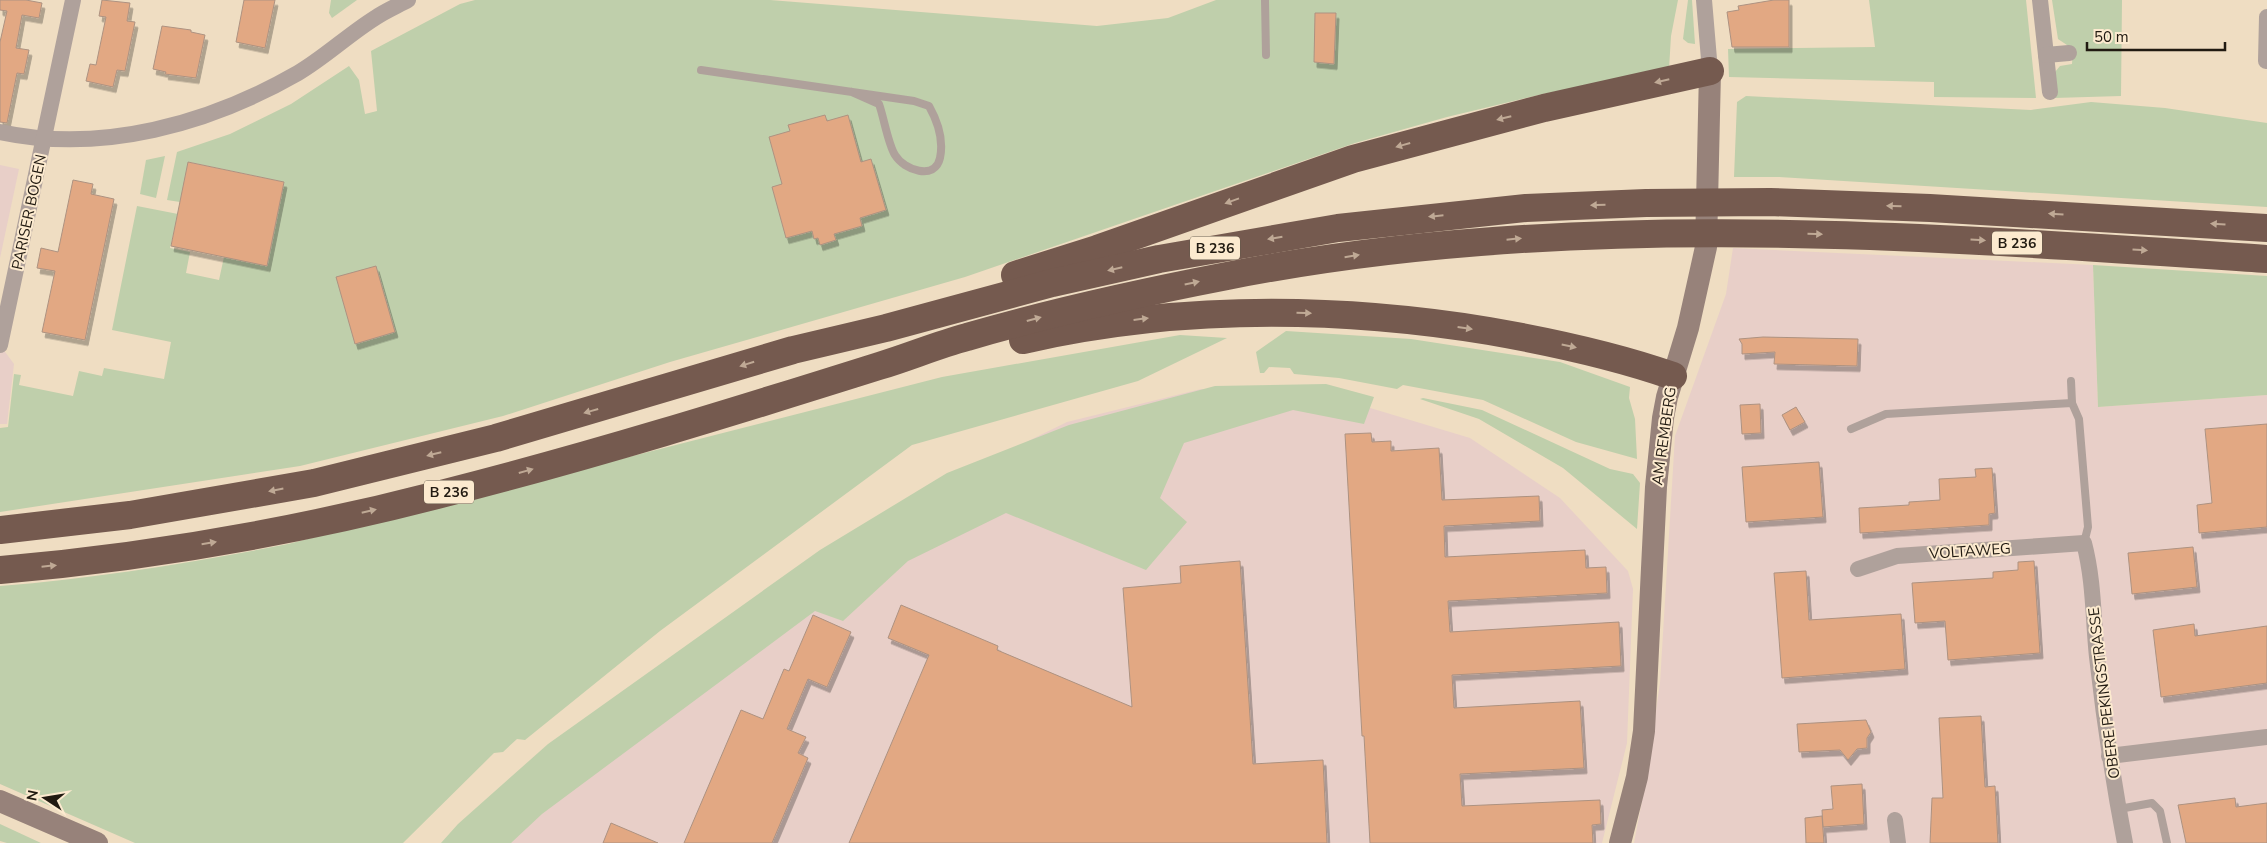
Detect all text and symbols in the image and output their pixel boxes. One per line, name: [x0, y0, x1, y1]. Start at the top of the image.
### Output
scale bar: [2087, 20, 2224, 52]
text: 50 m: [2094, 27, 2129, 47]
one-way arrow: [1653, 78, 1669, 86]
one-way arrow: [1496, 115, 1511, 123]
one-way arrow: [1396, 142, 1411, 150]
street label: PARISER BOGEN: [7, 152, 51, 272]
one-way arrow: [1224, 197, 1239, 205]
one-way arrow: [1589, 201, 1605, 209]
one-way arrow: [1886, 202, 1902, 210]
one-way arrow: [2048, 210, 2064, 218]
one-way arrow: [1427, 212, 1443, 220]
one-way arrow: [2210, 220, 2226, 228]
one-way arrow: [1807, 231, 1823, 239]
road number: B 236: [1992, 232, 2042, 254]
one-way arrow: [1266, 234, 1282, 242]
one-way arrow: [1506, 235, 1522, 243]
road number: B 236: [1190, 237, 1240, 260]
one-way arrow: [1970, 237, 1986, 245]
one-way arrow: [2132, 247, 2148, 255]
one-way arrow: [1345, 252, 1361, 260]
one-way arrow: [1108, 265, 1123, 273]
one-way arrow: [1184, 279, 1200, 287]
one-way arrow: [1296, 309, 1312, 317]
one-way arrow: [1026, 315, 1041, 323]
one-way arrow: [1134, 315, 1150, 323]
one-way arrow: [1458, 324, 1474, 332]
one-way arrow: [1561, 342, 1577, 350]
one-way arrow: [739, 361, 754, 369]
street label: AM REMBERG: [1647, 386, 1681, 486]
one-way arrow: [583, 407, 599, 415]
one-way arrow: [427, 450, 442, 458]
one-way arrow: [519, 467, 534, 475]
road number: B 236: [424, 481, 474, 504]
one-way arrow: [268, 486, 283, 494]
one-way arrow: [361, 507, 376, 515]
street label: VOLTAWEG: [1927, 538, 2012, 564]
one-way arrow: [202, 539, 218, 547]
one-way arrow: [41, 562, 57, 570]
street label: OBERE PEKINGSTRASSE: [2084, 606, 2124, 780]
north arrow: [20, 773, 70, 823]
text: N: [22, 788, 43, 803]

